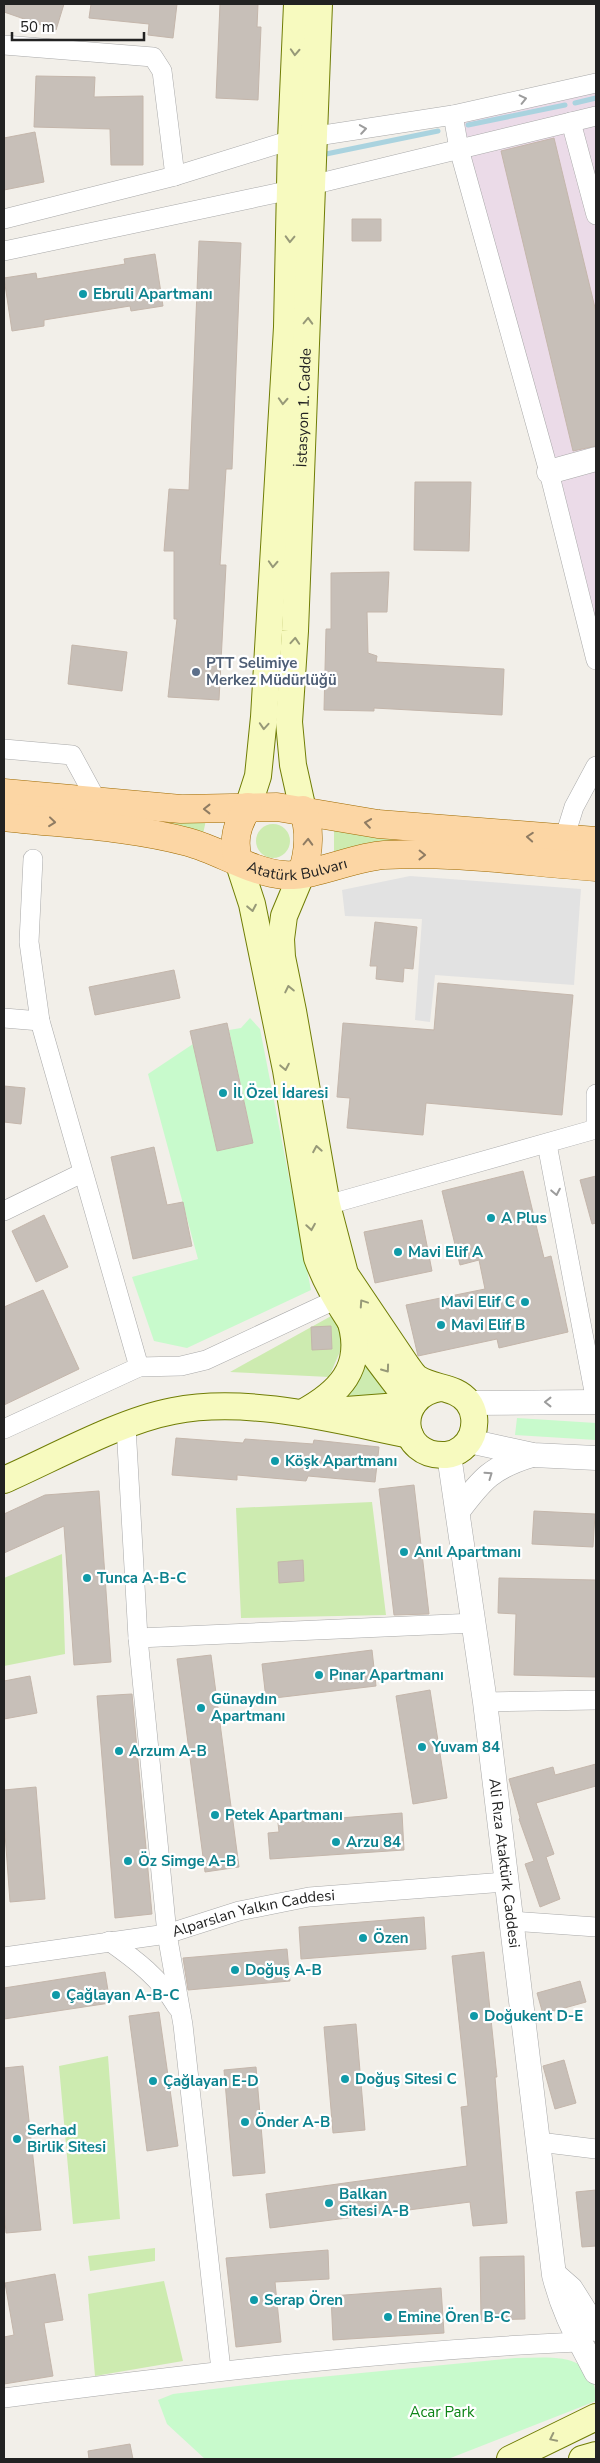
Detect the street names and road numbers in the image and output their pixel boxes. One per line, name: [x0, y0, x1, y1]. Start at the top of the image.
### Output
street label: İstasyon 1. Cadde: [291, 348, 316, 468]
street label: Atatürk Bulvarı: [244, 853, 349, 885]
street label: Ali Rıza Ataktürk Caddesi: [484, 1777, 525, 1949]
street label: Alparslan Yalkın Caddesi: [170, 1885, 336, 1942]

